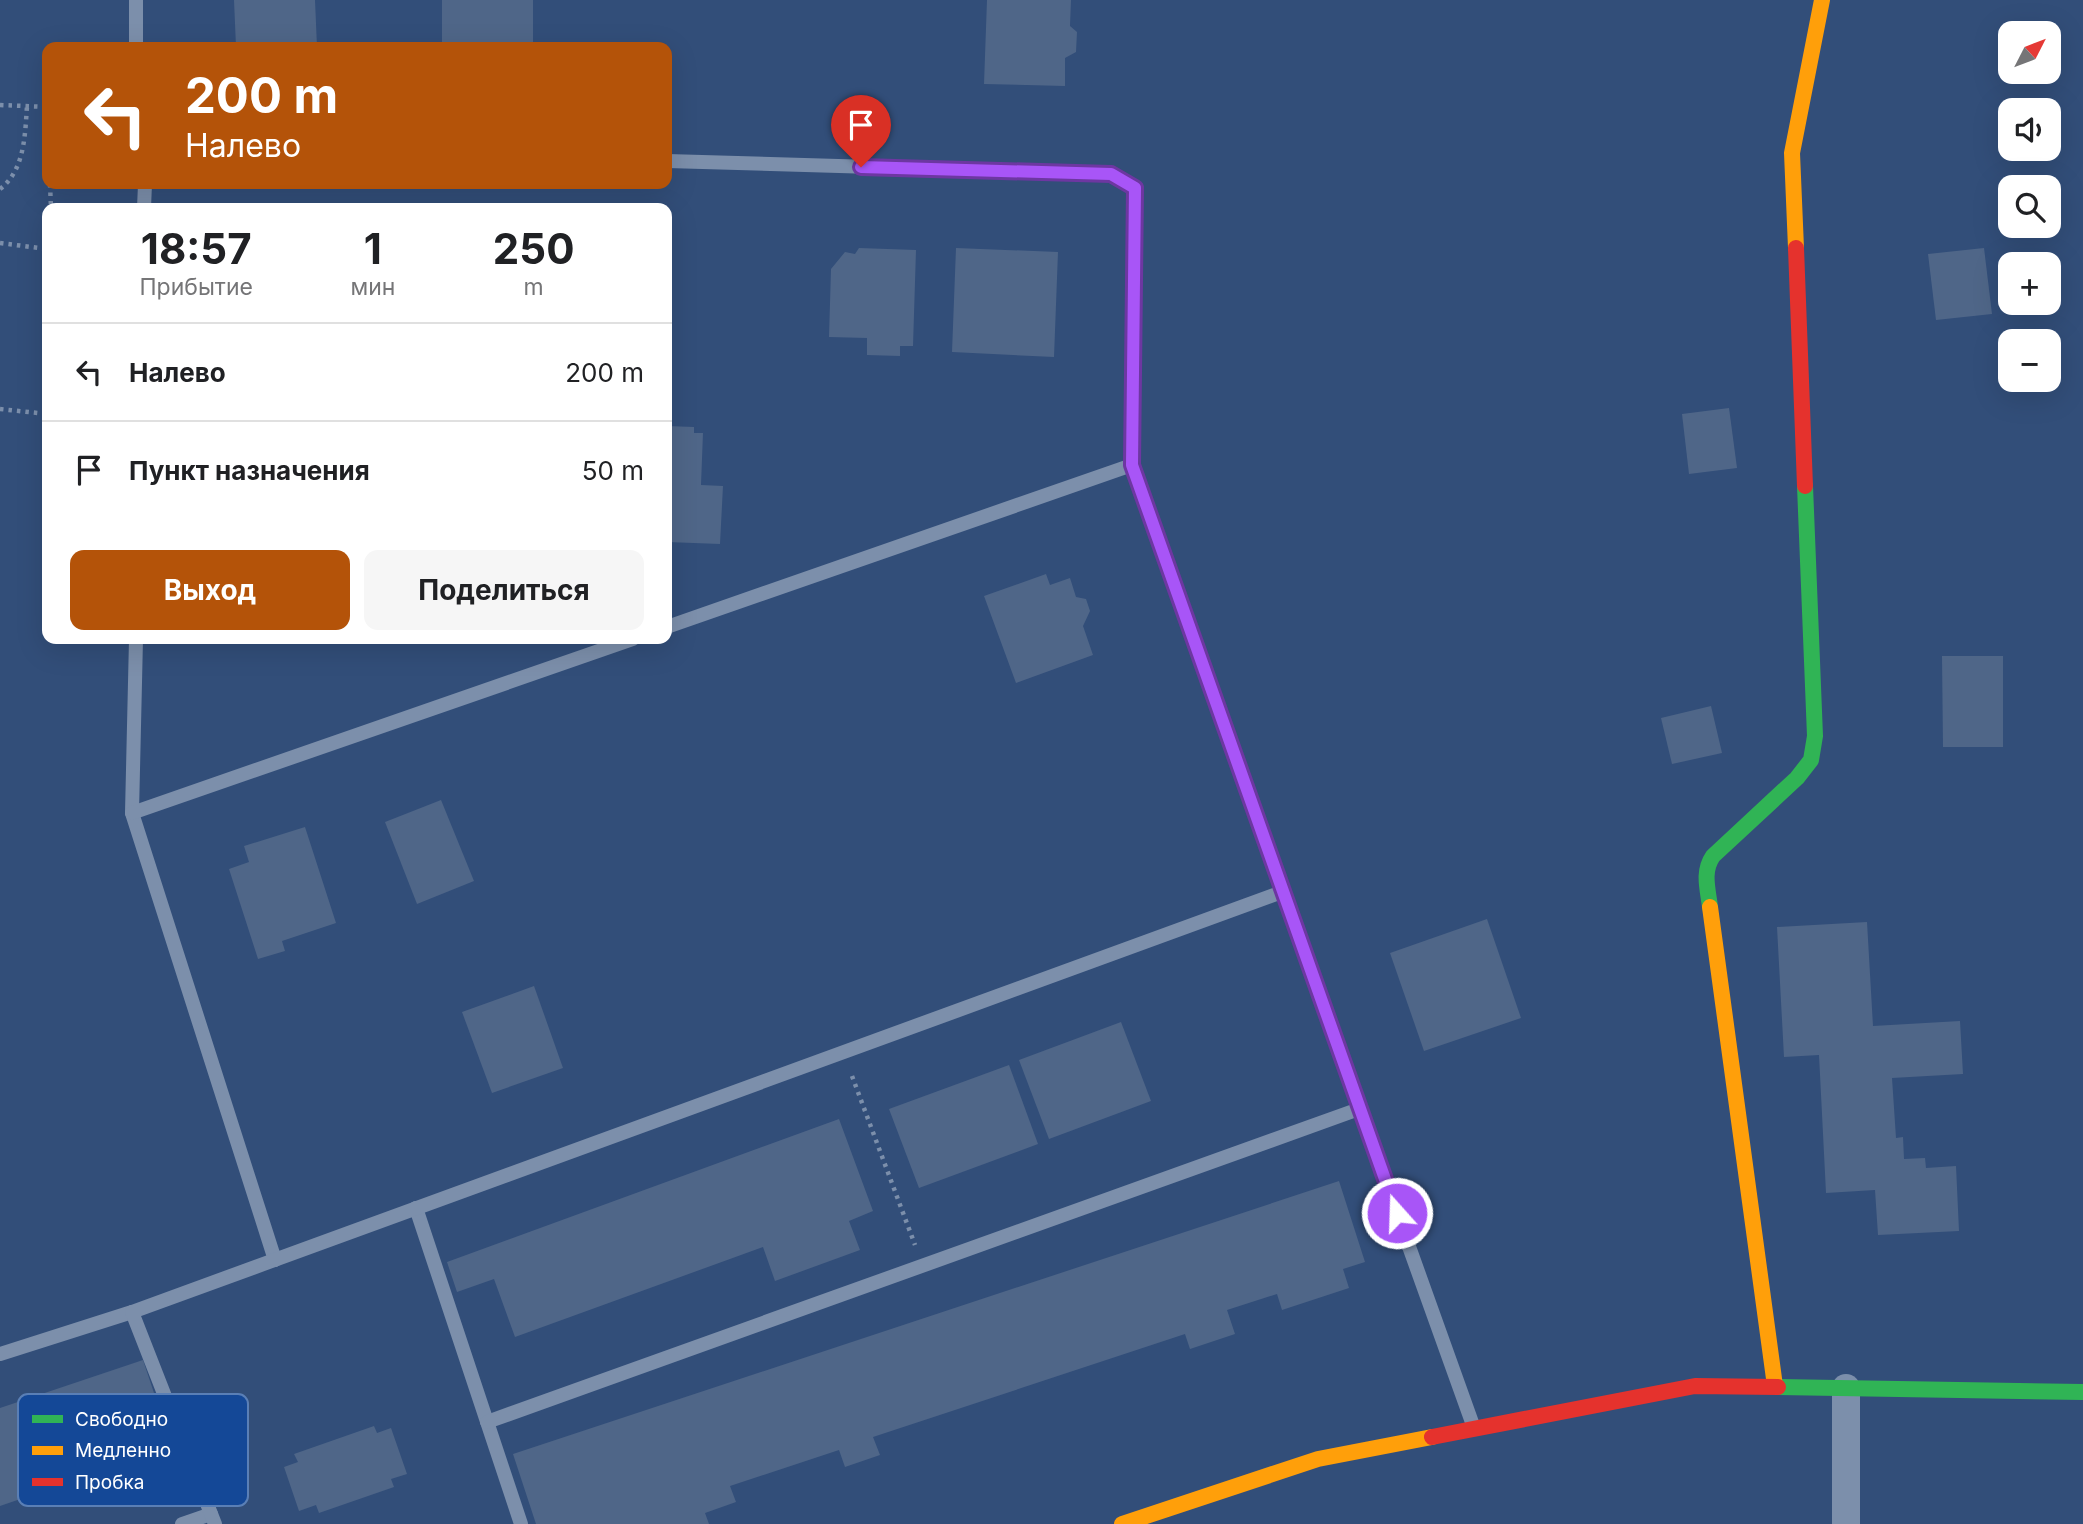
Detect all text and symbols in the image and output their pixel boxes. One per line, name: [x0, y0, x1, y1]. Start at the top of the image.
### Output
north arrow: [1998, 21, 2062, 84]
map controls: [1998, 21, 2061, 392]
text: 200 m: [185, 66, 338, 125]
icon: left: [70, 70, 161, 161]
pin: [831, 95, 891, 167]
button: sound: [1998, 98, 2061, 161]
icon: arrive: [842, 106, 880, 144]
text: Налево: [185, 126, 301, 165]
button: search: [1998, 175, 2061, 238]
text: 18:57: [141, 223, 252, 274]
text: 1: [364, 223, 382, 274]
text: 250: [493, 223, 574, 274]
button: +: [1998, 252, 2061, 315]
text: Прибытие: [140, 273, 253, 301]
text: мин: [350, 273, 395, 301]
text: m: [524, 273, 544, 301]
button: −: [1998, 329, 2061, 392]
icon: left: [70, 353, 108, 391]
text: Налево: [129, 357, 226, 388]
text: 200 m: [565, 357, 644, 388]
icon: arrive: [70, 451, 108, 489]
text: Пункт назначения: [129, 455, 370, 486]
text: 50 m: [582, 455, 644, 486]
button: Выход: [70, 550, 350, 630]
button: Поделиться: [364, 550, 644, 630]
position arrow: [1360, 1176, 1434, 1250]
legend: [18, 1394, 248, 1506]
text: Свободно: [75, 1408, 168, 1431]
text: Медленно: [75, 1439, 171, 1462]
text: Пробка: [75, 1471, 144, 1494]

